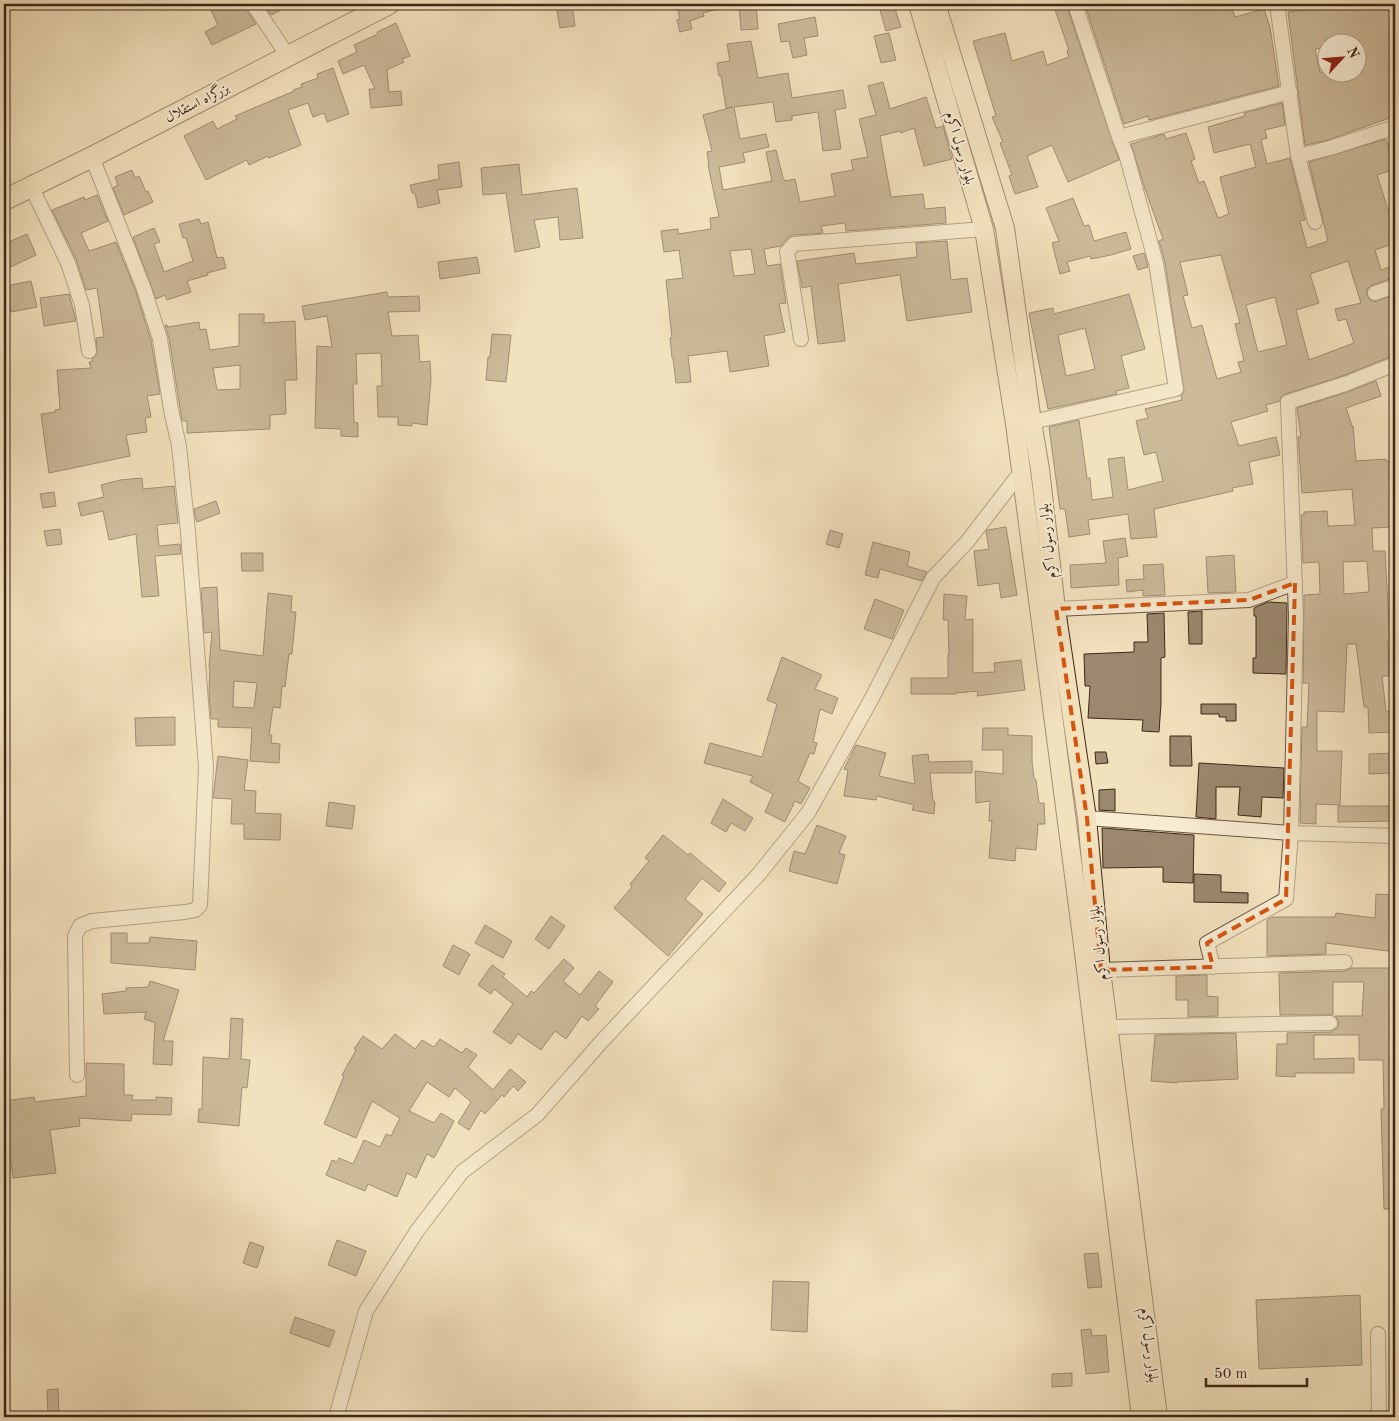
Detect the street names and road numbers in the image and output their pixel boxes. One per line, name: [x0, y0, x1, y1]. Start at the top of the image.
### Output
street label: بزرگراه استقلال: [161, 78, 232, 126]
street label: بلوار رسول اکرم: [938, 110, 978, 188]
street label: بلوار رسول اکرم: [1036, 502, 1064, 579]
street label: بلوار رسول اکرم: [1087, 904, 1115, 981]
street label: بلوار رسول اکرم: [1133, 1307, 1162, 1384]

